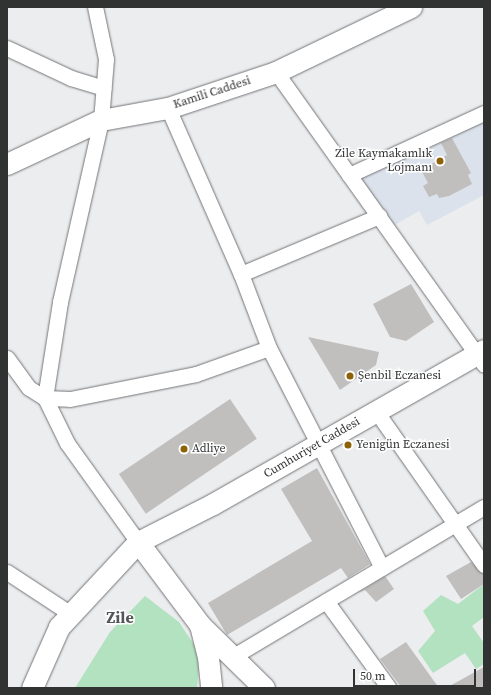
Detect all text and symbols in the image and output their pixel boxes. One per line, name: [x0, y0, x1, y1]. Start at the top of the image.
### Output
street label: Kamili Caddesi: [172, 74, 252, 112]
place label: Zile Kaymakamlık Lojmanı: [335, 147, 432, 175]
marker: Zile Kaymakamlık Lojmanı: [435, 156, 445, 166]
place label: Şenbil Eczanesi: [358, 369, 441, 383]
marker: Şenbil Eczanesi: [345, 371, 355, 381]
street label: Cumhuriyet Caddesi: [261, 415, 363, 481]
place label: Yenigün Eczanesi: [356, 438, 450, 452]
marker: Yenigün Eczanesi: [343, 440, 353, 450]
place label: Adliye: [192, 442, 226, 456]
marker: Adliye: [179, 444, 189, 454]
district label: Zile: [106, 607, 134, 627]
scale bar: [355, 661, 478, 687]
text: 50 m: [360, 668, 386, 684]

